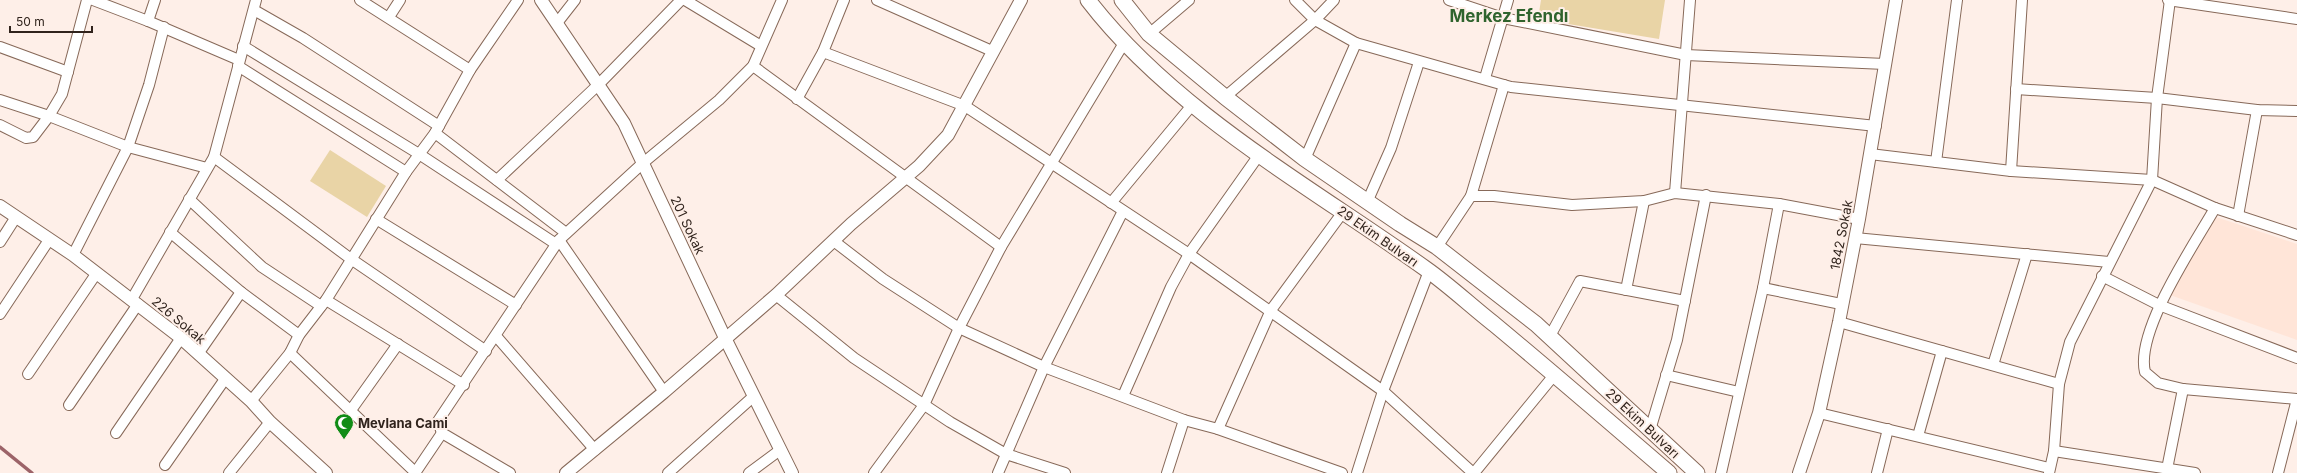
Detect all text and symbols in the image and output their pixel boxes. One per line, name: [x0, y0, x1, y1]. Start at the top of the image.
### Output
district label: Merkez Efendı: [1450, 6, 1568, 26]
scale bar: [10, 8, 92, 34]
text: 50 m: [16, 14, 45, 29]
street label: 201 Sokak: [667, 193, 709, 257]
street label: 1842 Sokak: [1826, 199, 1856, 271]
street label: 29 Ekim Bulvarı: [1335, 202, 1421, 270]
street label: 226 Sokak: [149, 293, 209, 347]
street label: 29 Ekim Bulvarı: [1603, 385, 1683, 461]
mosque icon: Mevlana Cami: [333, 412, 355, 440]
place label: Mevlana Cami: [358, 415, 448, 431]

